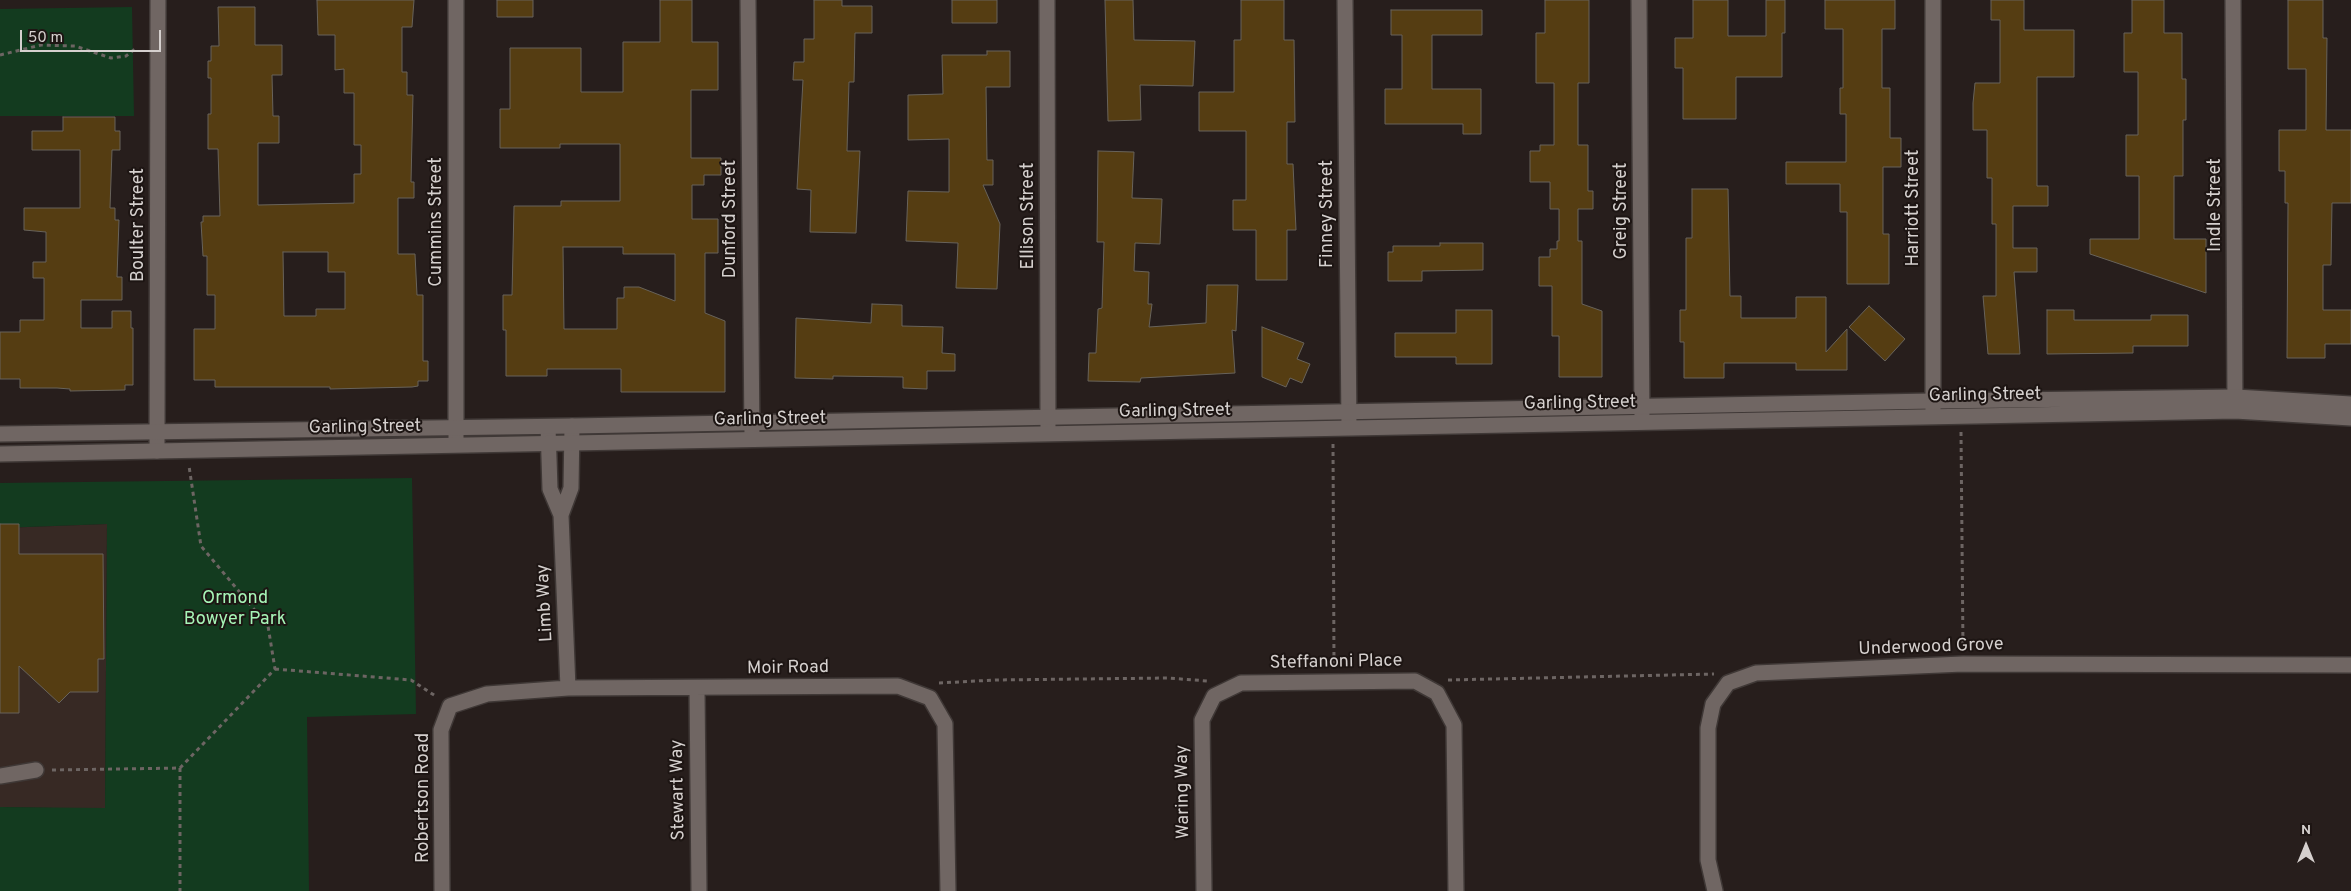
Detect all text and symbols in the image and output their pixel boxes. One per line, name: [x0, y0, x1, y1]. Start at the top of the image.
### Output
scale bar: [22, 20, 164, 52]
text: 50 m: [28, 29, 63, 48]
street label: Harriott Street: [1903, 149, 1925, 267]
street label: Cummins Street: [426, 157, 448, 287]
street label: Indle Street: [2205, 158, 2227, 252]
street label: Dunford Street: [720, 160, 742, 278]
street label: Finney Street: [1317, 160, 1339, 268]
street label: Greig Street: [1611, 162, 1633, 260]
street label: Ellison Street: [1018, 163, 1040, 269]
street label: Boulter Street: [128, 168, 150, 282]
street label: Garling Street: [1929, 384, 2041, 408]
street label: Garling Street: [1524, 392, 1636, 416]
street label: Garling Street: [1119, 400, 1231, 424]
street label: Garling Street: [714, 408, 826, 432]
street label: Garling Street: [309, 416, 421, 440]
street label: Limb Way: [533, 564, 559, 642]
park label: Ormond Bowyer Park: [184, 588, 286, 630]
street label: Underwood Grove: [1858, 635, 2004, 661]
street label: Steffanoni Place: [1269, 651, 1403, 675]
street label: Moir Road: [747, 657, 829, 681]
street label: Robertson Road: [413, 733, 435, 863]
street label: Stewart Way: [667, 739, 691, 841]
street label: Waring Way: [1172, 745, 1196, 839]
north arrow: [2281, 821, 2331, 871]
text: N: [2301, 822, 2311, 839]

